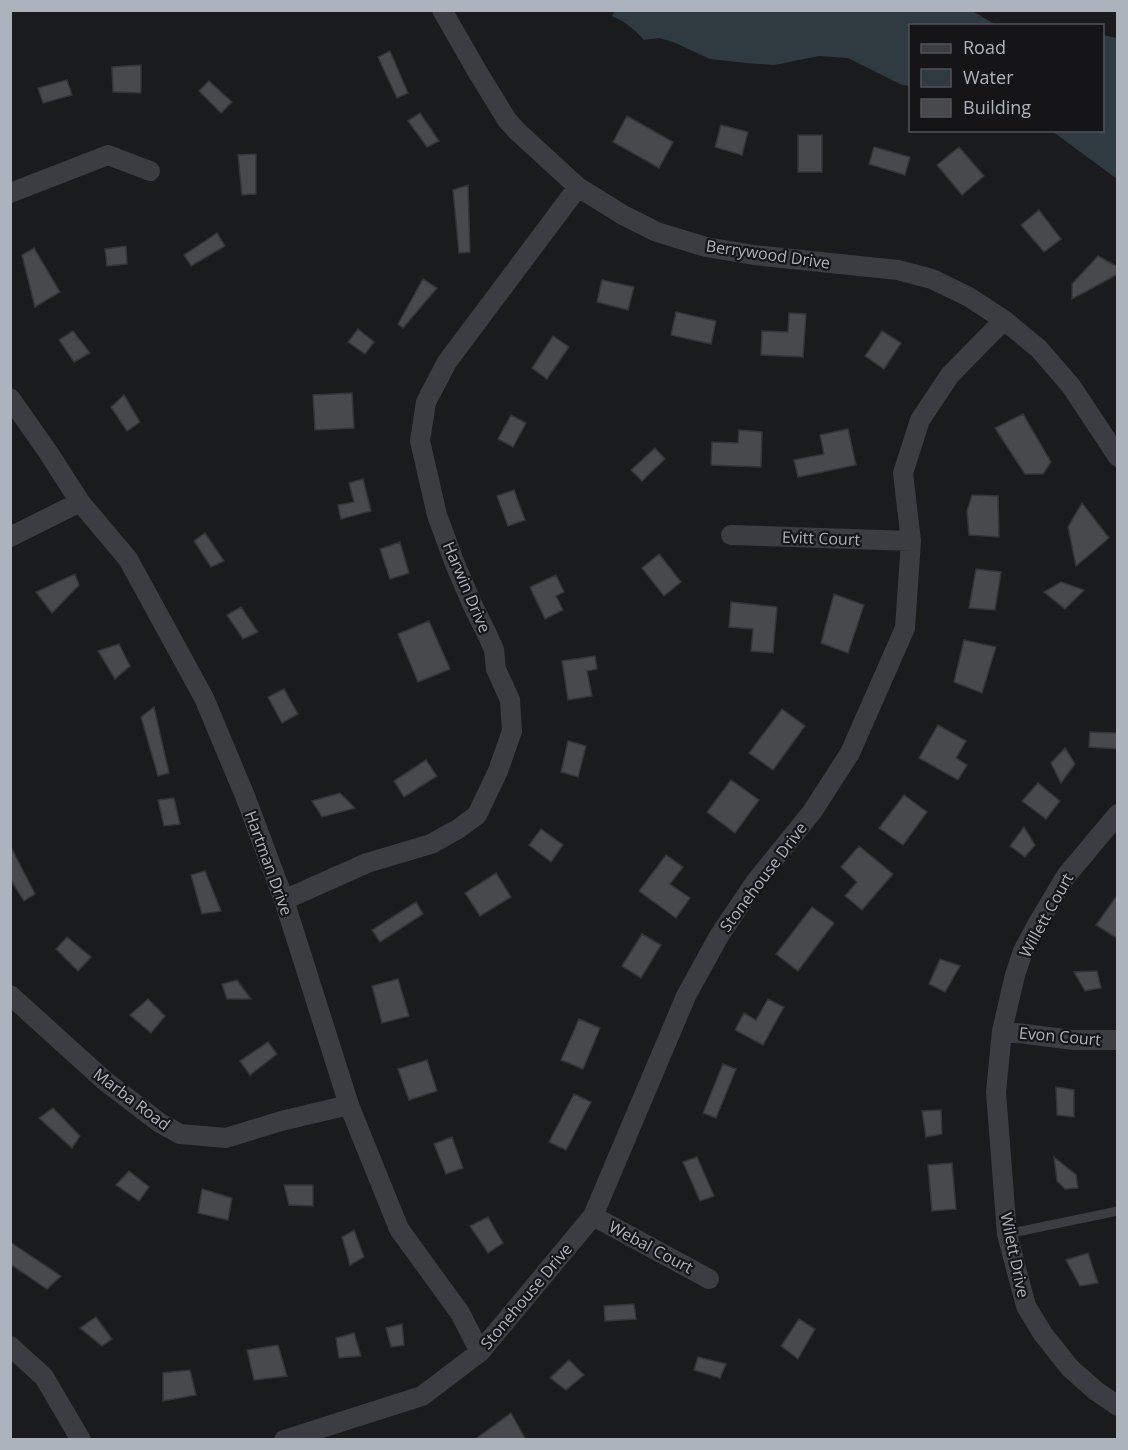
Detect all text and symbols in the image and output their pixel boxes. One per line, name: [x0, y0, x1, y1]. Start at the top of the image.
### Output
legend: [909, 24, 1104, 132]
text: Road: [963, 35, 1006, 59]
text: Water: [963, 65, 1014, 89]
text: Building: [963, 95, 1031, 119]
street label: Berrywood Drive: [704, 234, 832, 274]
street label: Evitt Court: [782, 526, 861, 550]
street label: Harwin Drive: [438, 538, 496, 636]
street label: Hartman Drive: [240, 808, 298, 918]
street label: Stonehouse Drive: [714, 818, 812, 936]
street label: Willett Court: [1014, 869, 1078, 961]
street label: Evon Court: [1018, 1021, 1102, 1051]
street label: Marba Road: [89, 1063, 175, 1135]
street label: Wilett Drive: [995, 1210, 1035, 1300]
street label: Webal Court: [605, 1216, 697, 1279]
street label: Stonehouse Drive: [475, 1238, 577, 1354]

